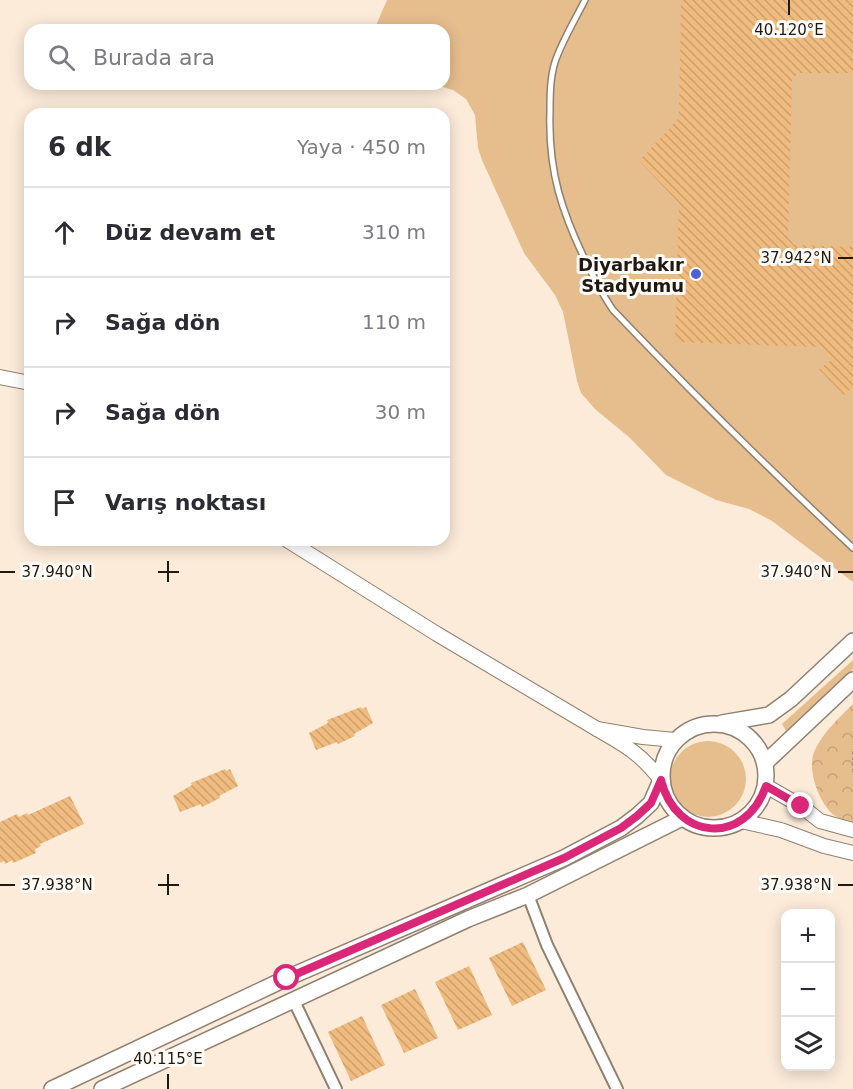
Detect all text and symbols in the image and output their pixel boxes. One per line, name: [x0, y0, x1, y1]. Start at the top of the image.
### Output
text: 40.120°E: [754, 21, 824, 39]
search box: [24, 24, 450, 90]
icon: search: [45, 41, 78, 74]
text: Burada ara: [93, 45, 215, 70]
text: 6 dk: [48, 132, 111, 162]
text: Yaya · 450 m: [297, 135, 426, 159]
icon: ahead: [48, 216, 81, 249]
text: Düz devam et: [105, 220, 275, 245]
text: 310 m: [362, 220, 426, 244]
text: 37.942°N: [760, 249, 832, 267]
place label: Diyarbakır Stadyumu: [578, 254, 684, 296]
marker: Diyarbakır Stadyumu: [689, 267, 703, 281]
icon: right: [48, 306, 81, 339]
text: Sağa dön: [105, 310, 220, 335]
text: 110 m: [362, 310, 426, 334]
icon: right: [48, 396, 81, 429]
text: Sağa dön: [105, 400, 220, 425]
text: 30 m: [375, 400, 426, 424]
icon: arrive: [48, 486, 81, 519]
text: Varış noktası: [105, 490, 266, 515]
text: 37.940°N: [21, 563, 93, 581]
text: 37.940°N: [760, 563, 832, 581]
route end: [787, 792, 813, 818]
text: 37.938°N: [21, 876, 93, 894]
text: 37.938°N: [760, 876, 832, 894]
map controls: [781, 909, 835, 1071]
button: +: [781, 909, 835, 963]
button: −: [781, 963, 835, 1017]
route start: [273, 964, 299, 990]
button: layers: [781, 1017, 835, 1071]
text: 40.115°E: [133, 1050, 203, 1068]

